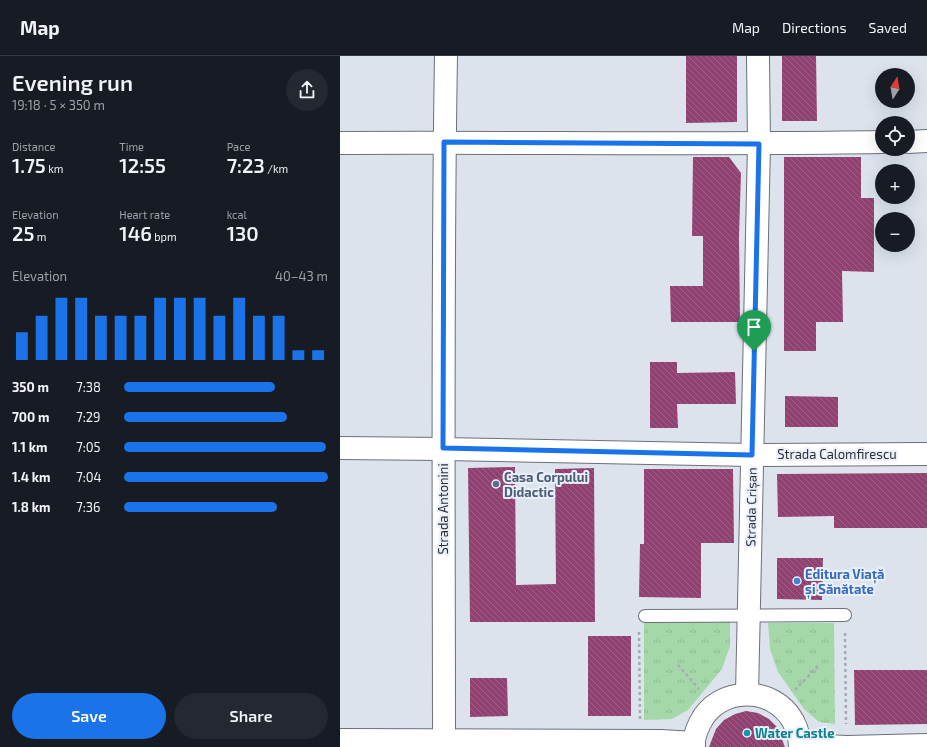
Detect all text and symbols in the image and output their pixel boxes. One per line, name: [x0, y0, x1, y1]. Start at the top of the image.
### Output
text: Map: [20, 16, 60, 39]
text: Map: [732, 19, 760, 36]
text: Directions: [782, 19, 847, 36]
text: Saved: [869, 19, 907, 36]
north arrow: [875, 68, 915, 108]
map controls: [875, 68, 915, 252]
text: Evening run: [12, 69, 133, 95]
button: share: [286, 69, 328, 111]
text: 19:18 · 5 × 350 m: [12, 97, 105, 113]
button: locate: [875, 116, 915, 156]
text: Distance: [12, 140, 55, 153]
text: Time: [119, 140, 144, 153]
text: Pace: [227, 140, 250, 153]
text: 1.75: [12, 153, 46, 177]
text: 12:55: [119, 153, 166, 177]
text: 7:23: [227, 153, 265, 177]
text: km: [46, 162, 63, 175]
text: /km: [265, 162, 288, 175]
button: +: [875, 164, 915, 204]
text: Elevation: [12, 208, 59, 221]
text: Heart rate: [119, 208, 170, 221]
text: kcal: [227, 208, 247, 221]
button: −: [875, 212, 915, 252]
text: 25: [12, 221, 34, 245]
text: 146: [119, 221, 152, 245]
text: 130: [227, 221, 259, 245]
text: m: [34, 230, 46, 243]
text: bpm: [152, 230, 177, 243]
text: Elevation: [12, 268, 67, 284]
text: 40–43 m: [275, 268, 328, 284]
pin: [737, 310, 771, 351]
icon: arrive: [743, 316, 765, 338]
text: 350 m: [12, 379, 49, 395]
text: 7:38: [76, 379, 101, 395]
text: 700 m: [12, 409, 50, 425]
text: 7:29: [76, 409, 100, 425]
text: 1.1 km: [12, 439, 47, 455]
text: 7:05: [76, 439, 101, 455]
street label: Strada Calomfirescu: [777, 446, 897, 462]
street label: Strada Antonini: [435, 463, 451, 555]
street label: Strada Crișan: [742, 467, 761, 547]
text: 1.4 km: [12, 469, 51, 485]
text: 7:04: [76, 469, 102, 485]
place label: Casa Corpului Didactic: [504, 469, 588, 500]
marker: Casa Corpului Didactic: [491, 479, 501, 489]
text: 1.8 km: [12, 499, 50, 515]
text: 7:36: [76, 499, 100, 515]
place label: Editura Viață și Sănătate: [805, 566, 884, 599]
marker: Editura Viață și Sănătate: [792, 576, 802, 586]
button: Save: [12, 693, 166, 739]
button: Share: [174, 693, 328, 739]
place label: Water Castle: [755, 725, 835, 741]
marker: Water Castle: [742, 728, 752, 738]

